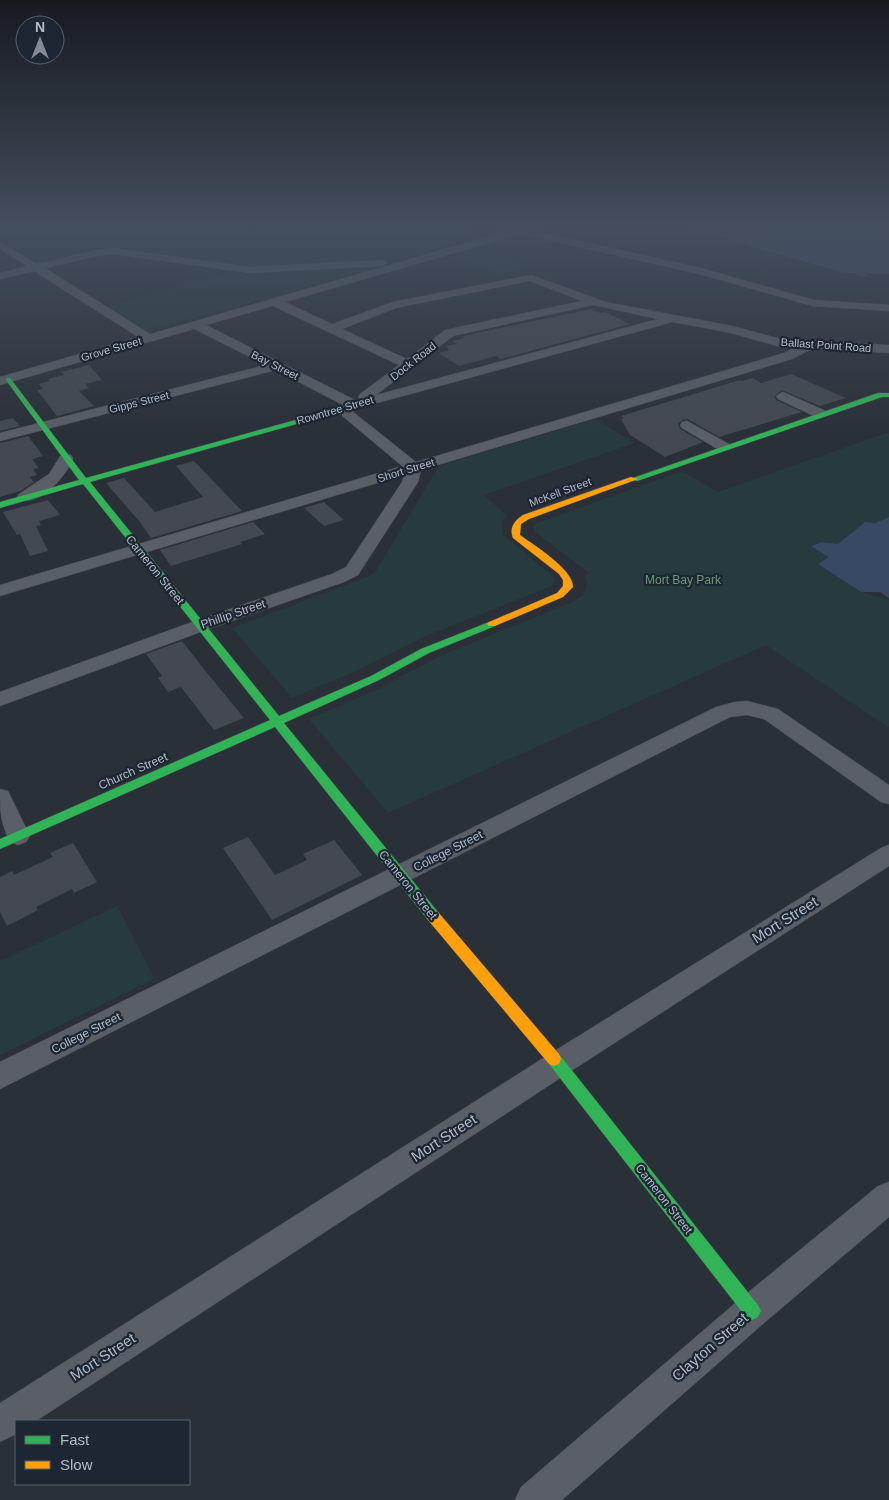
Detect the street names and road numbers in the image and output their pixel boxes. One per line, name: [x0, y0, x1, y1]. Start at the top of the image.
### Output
street label: Grove Street: [79, 335, 143, 363]
street label: Ballast Point Road: [780, 336, 872, 354]
street label: Dock Road: [388, 340, 438, 382]
street label: Bay Street: [249, 348, 301, 382]
street label: Gipps Street: [108, 389, 170, 415]
street label: Rowntree Street: [295, 393, 375, 427]
street label: Short Street: [376, 456, 436, 484]
street label: McKell Street: [527, 475, 593, 509]
street label: Cameron Street: [123, 533, 188, 608]
street label: Phillip Street: [199, 596, 268, 632]
street label: Church Street: [96, 749, 170, 792]
street label: College Street: [411, 827, 486, 874]
street label: Cameron Street: [376, 848, 441, 923]
street label: Mort Street: [749, 892, 821, 946]
street label: College Street: [49, 1009, 124, 1056]
street label: Mort Street: [408, 1110, 480, 1165]
street label: Cameron Street: [632, 1161, 696, 1237]
street label: Clayton Street: [668, 1308, 752, 1384]
street label: Mort Street: [67, 1329, 139, 1384]

